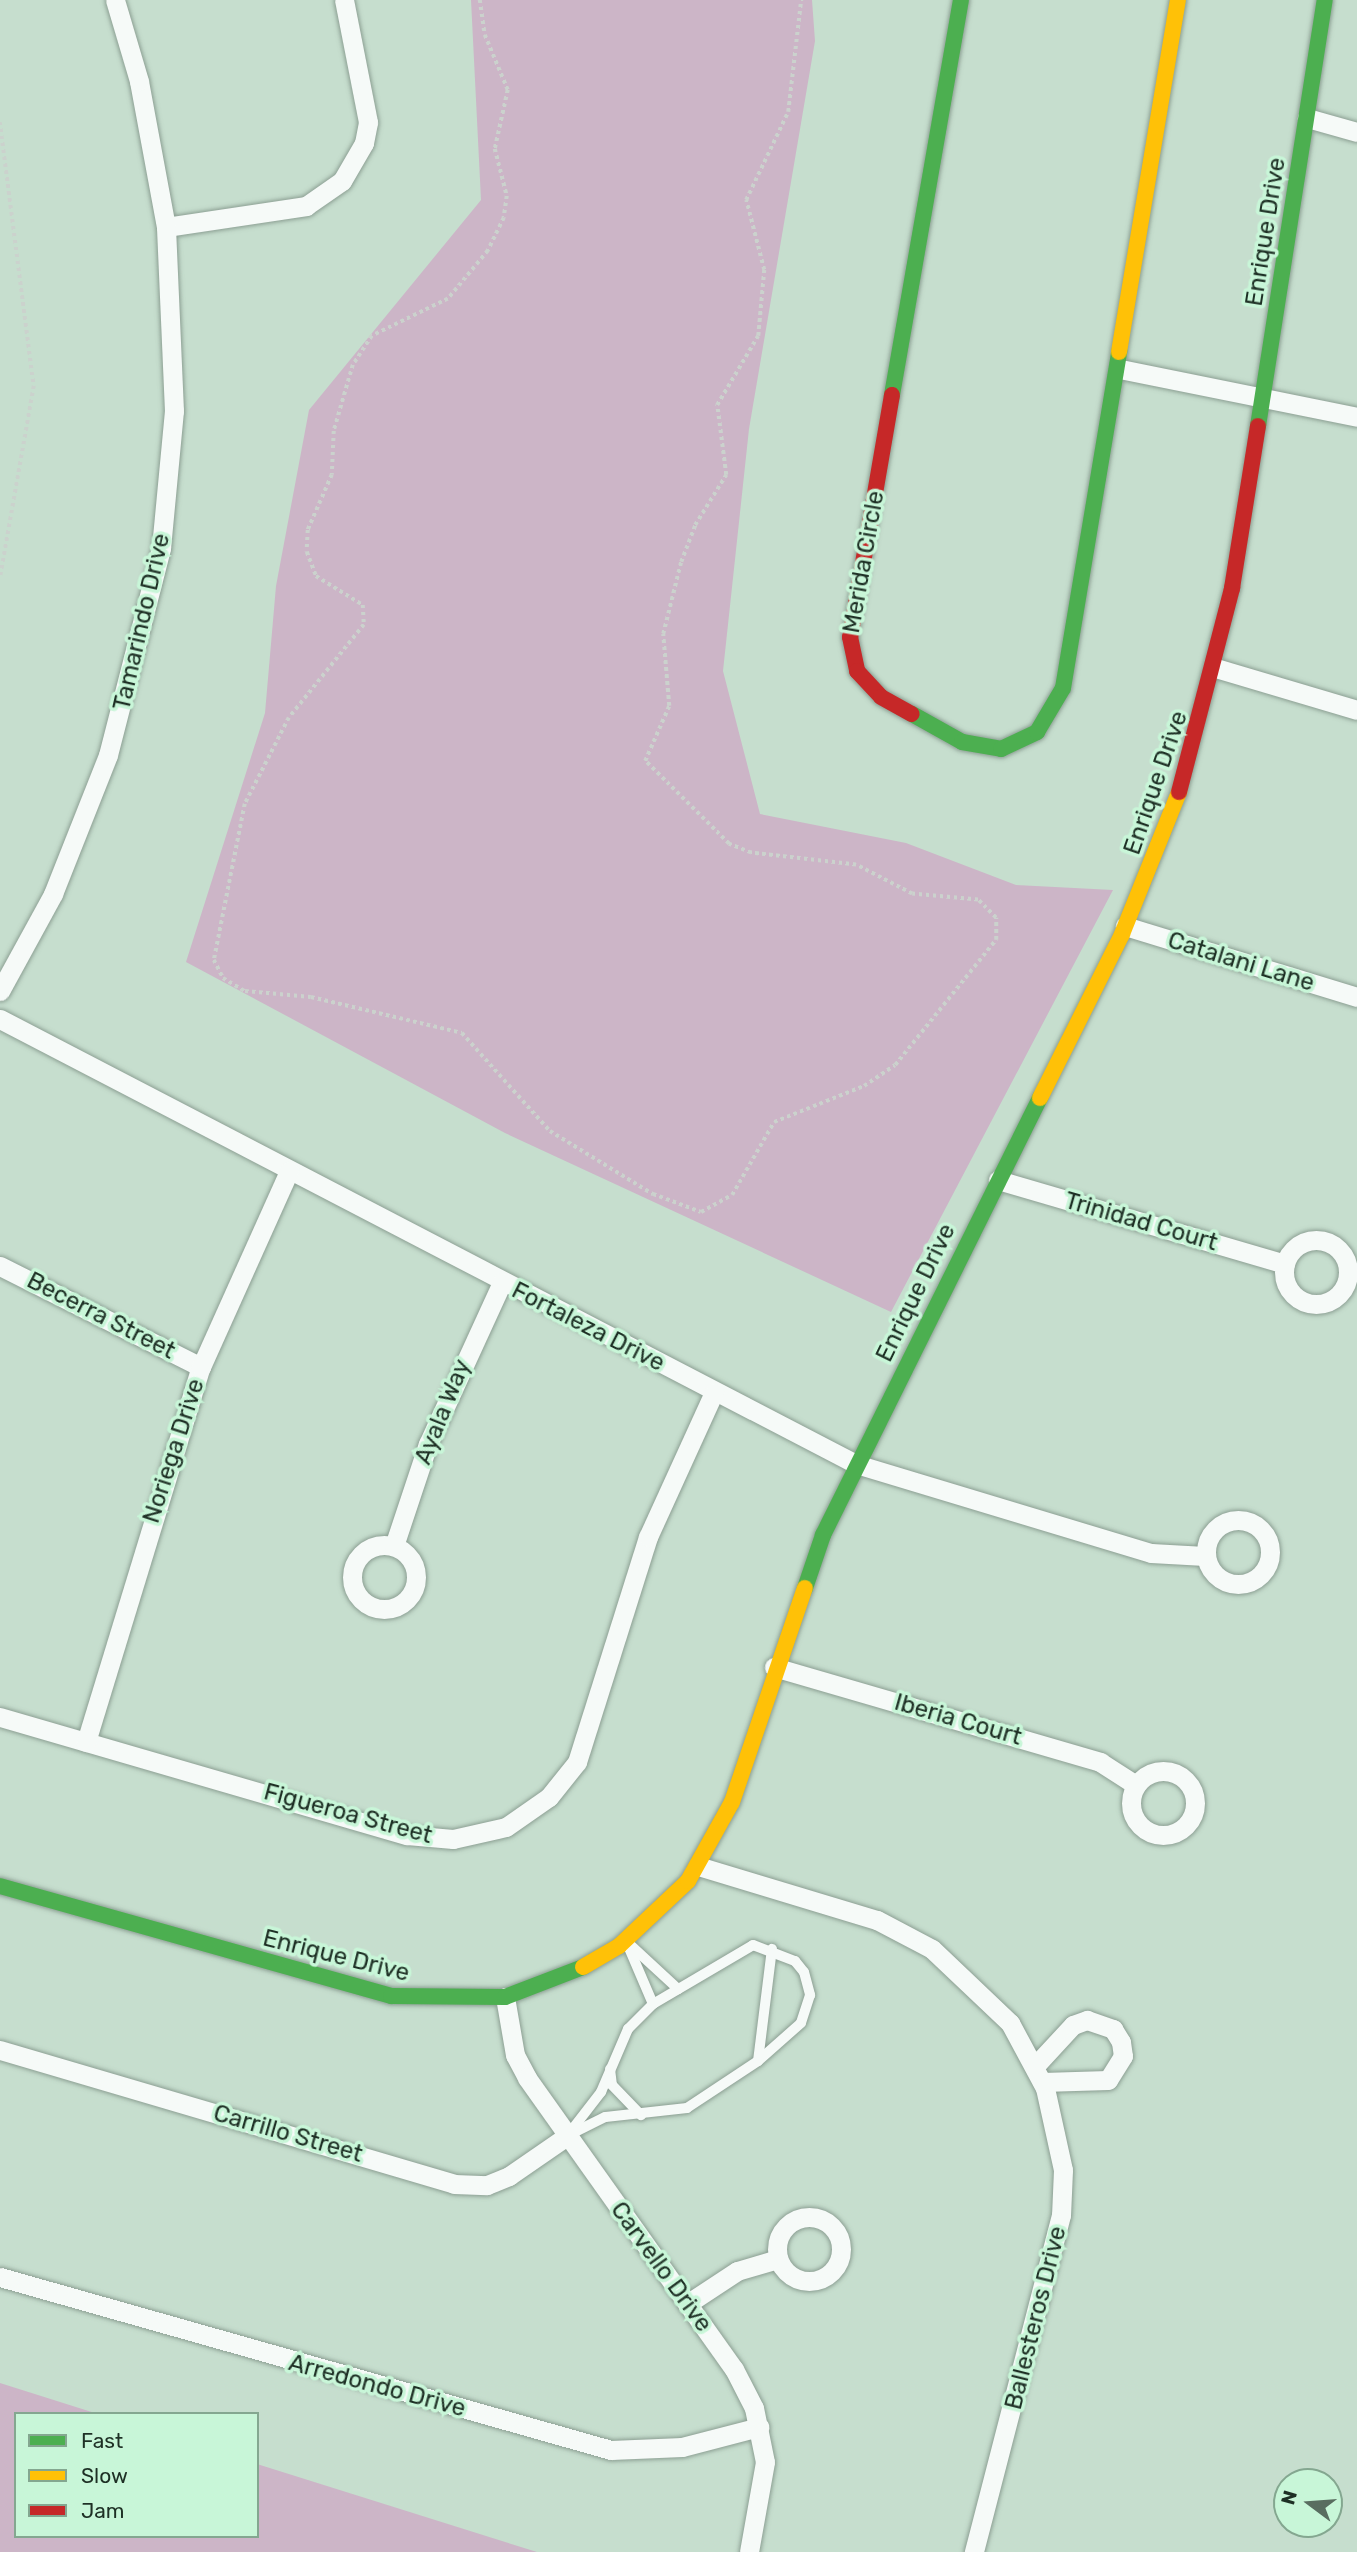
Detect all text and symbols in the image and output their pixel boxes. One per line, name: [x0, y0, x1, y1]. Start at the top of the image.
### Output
street label: Enrique Drive: [1240, 156, 1292, 308]
street label: Merida Circle: [837, 489, 891, 635]
street label: Tamarindo Drive: [108, 531, 176, 713]
street label: Enrique Drive: [1118, 707, 1194, 859]
street label: Catalani Lane: [1164, 926, 1318, 998]
street label: Trinidad Court: [1061, 1186, 1221, 1258]
street label: Enrique Drive: [870, 1219, 962, 1367]
street label: Becerra Street: [22, 1266, 180, 1366]
street label: Fortaleza Drive: [507, 1276, 669, 1378]
street label: Ayala Way: [409, 1355, 477, 1469]
street label: Noriega Drive: [137, 1375, 211, 1527]
street label: Iberia Court: [891, 1688, 1025, 1752]
street label: Figueroa Street: [261, 1778, 435, 1850]
street label: Enrique Drive: [260, 1924, 412, 1988]
street label: Carrillo Street: [210, 2099, 366, 2169]
street label: Carvello Drive: [604, 2196, 718, 2338]
street label: Ballesteros Drive: [999, 2223, 1073, 2413]
street label: Arredondo Drive: [285, 2349, 469, 2423]
legend: [14, 2412, 259, 2538]
text: Fast: [81, 2428, 123, 2453]
text: Slow: [81, 2463, 128, 2488]
north arrow: [1273, 2468, 1343, 2538]
text: N: [1276, 2488, 1302, 2507]
text: Jam: [81, 2498, 125, 2523]

